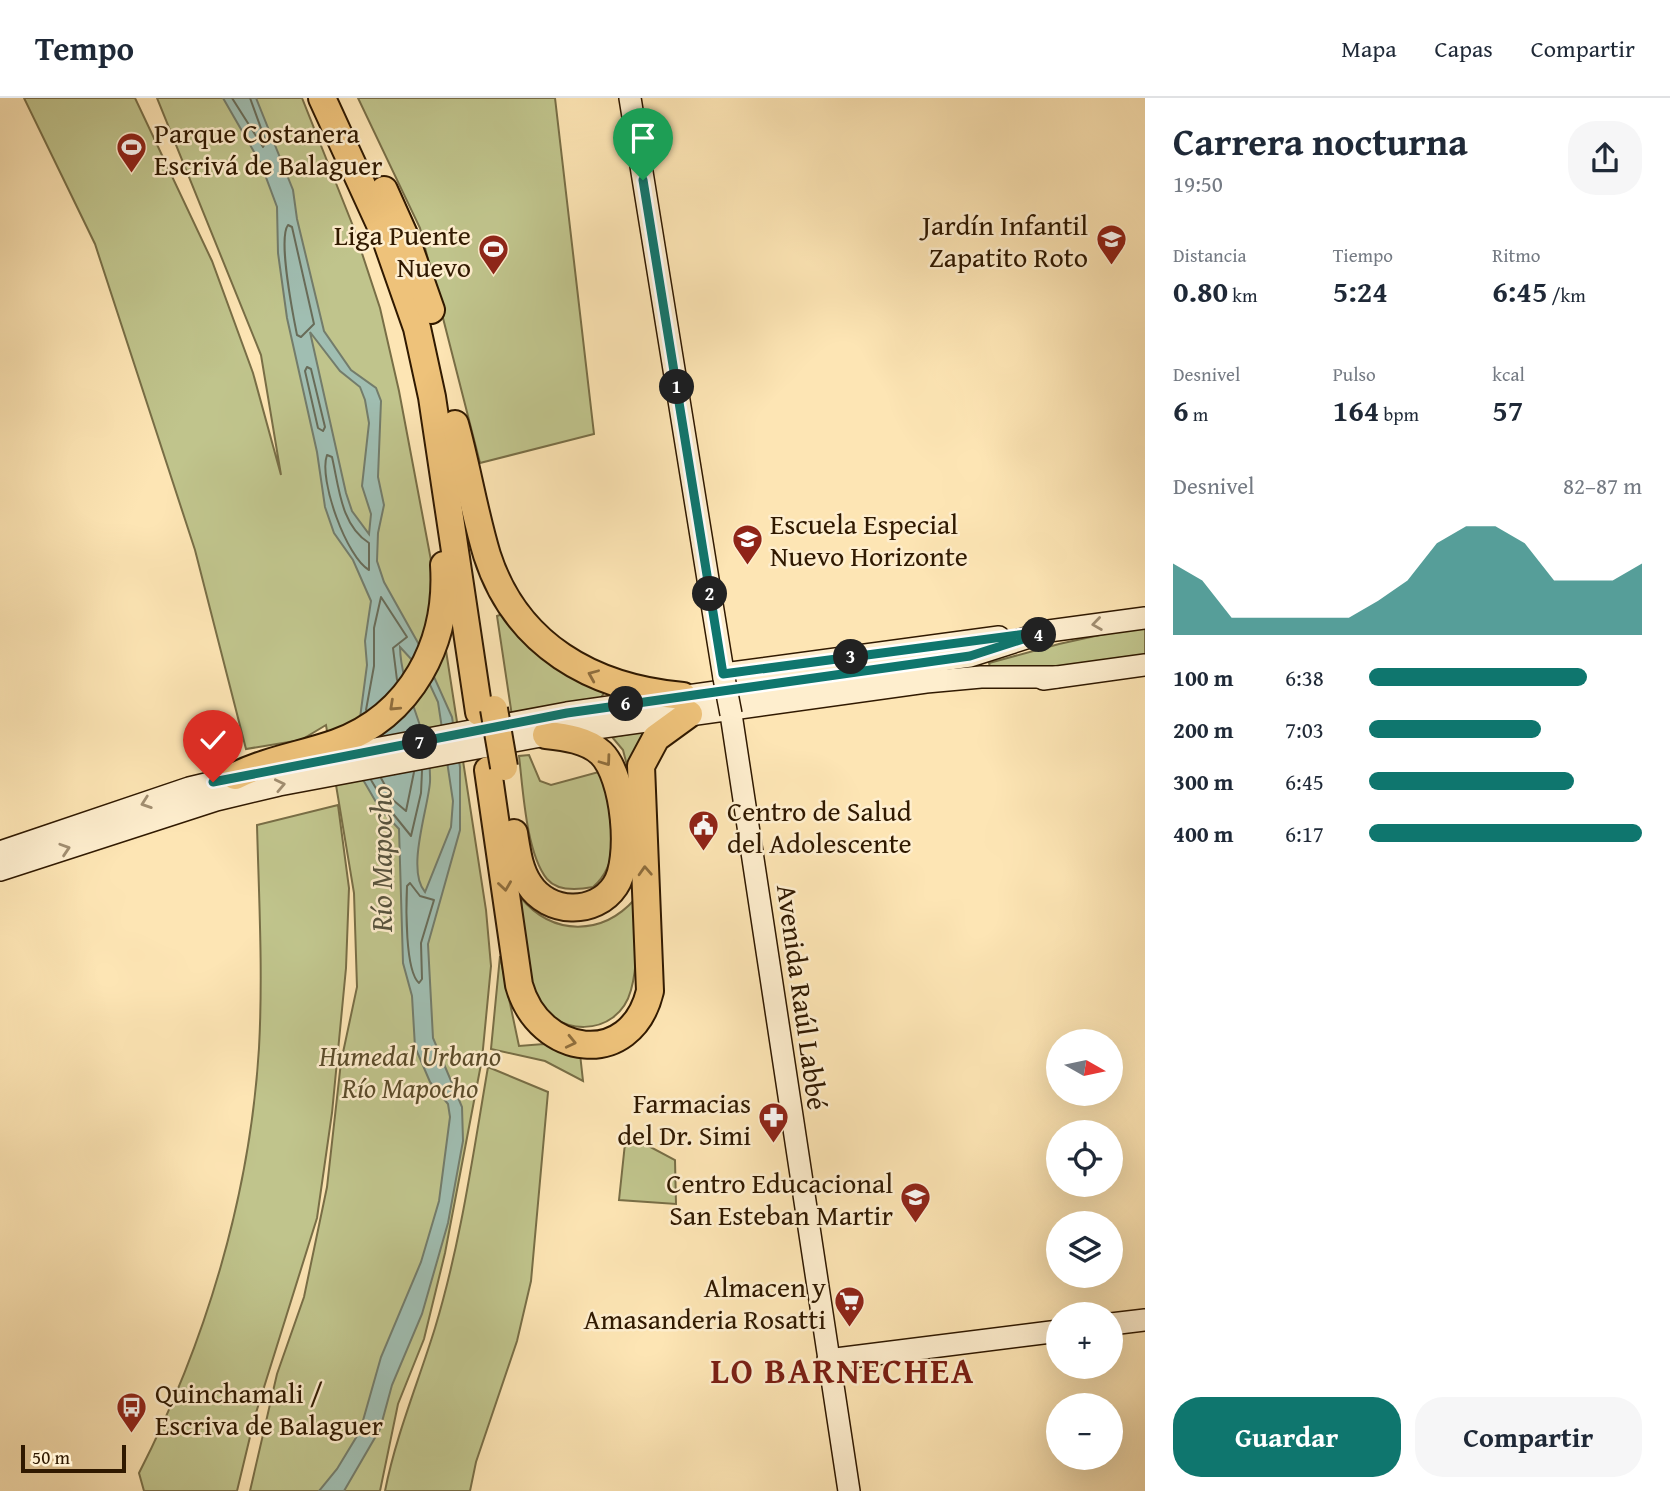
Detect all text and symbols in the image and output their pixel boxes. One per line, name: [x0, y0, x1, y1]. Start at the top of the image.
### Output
text: Tempo: [35, 24, 134, 72]
text: Mapa: [1341, 31, 1397, 66]
text: Capas: [1435, 31, 1493, 66]
text: Compartir: [1531, 31, 1635, 66]
pin: [613, 108, 673, 180]
place label: Parque Costanera Escrivá de Balaguer: [154, 112, 383, 185]
text: Carrera nocturna: [1173, 113, 1468, 169]
icon: arrive: [624, 119, 662, 157]
button: share: [1568, 121, 1642, 195]
sports icon: Parque Costanera Escrivá de Balaguer: [114, 131, 148, 175]
text: 19:50: [1173, 167, 1223, 200]
place label: Jardín Infantil Zapatito Roto: [919, 204, 1088, 277]
place label: Liga Puente Nuevo: [334, 214, 471, 287]
school or university icon: Jardín Infantil Zapatito Roto: [1094, 223, 1128, 267]
sports icon: Liga Puente Nuevo: [477, 233, 511, 277]
text: Distancia: [1173, 241, 1247, 269]
text: Tiempo: [1333, 241, 1393, 269]
text: Ritmo: [1492, 241, 1541, 269]
text: 0.80: [1173, 269, 1228, 313]
text: 5:24: [1333, 269, 1388, 313]
text: 6:45: [1492, 269, 1547, 313]
text: km: [1228, 281, 1257, 309]
text: /km: [1547, 281, 1586, 309]
text: Desnivel: [1173, 360, 1240, 388]
text: Pulso: [1333, 360, 1376, 388]
text: kcal: [1492, 360, 1525, 388]
pin: 1: [660, 370, 694, 404]
text: 1: [672, 372, 681, 400]
text: 6: [1173, 388, 1189, 432]
text: 164: [1333, 388, 1379, 432]
text: 57: [1492, 388, 1523, 432]
text: m: [1189, 400, 1208, 428]
text: bpm: [1379, 400, 1419, 428]
text: Desnivel: [1173, 469, 1254, 502]
text: 82–87 m: [1563, 469, 1642, 502]
place label: Escuela Especial Nuevo Horizonte: [770, 503, 968, 576]
school or university icon: Escuela Especial Nuevo Horizonte: [730, 522, 764, 566]
pin: 2: [692, 576, 728, 612]
text: 2: [705, 579, 714, 607]
one-way arrow: [1091, 617, 1103, 632]
pin: 4: [1021, 618, 1056, 652]
text: 4: [1034, 620, 1043, 648]
pin: 3: [834, 640, 868, 674]
text: 3: [846, 642, 855, 670]
text: 100 m: [1173, 661, 1234, 694]
text: 6:38: [1285, 661, 1324, 694]
one-way arrow: [588, 669, 600, 683]
pin: 6: [608, 686, 644, 722]
text: 6: [621, 689, 630, 717]
one-way arrow: [389, 698, 402, 711]
pin: [183, 710, 243, 782]
text: 200 m: [1173, 713, 1234, 746]
text: 7:03: [1285, 713, 1324, 746]
icon: check: [194, 721, 232, 759]
pin: 7: [402, 724, 438, 760]
text: 7: [415, 727, 424, 755]
one-way arrow: [598, 753, 610, 766]
text: 300 m: [1173, 765, 1234, 798]
text: 6:45: [1285, 765, 1324, 798]
one-way arrow: [274, 779, 286, 794]
water label: Río Mapocho: [359, 786, 403, 933]
place label: Centro de Salud del Adolescente: [727, 790, 912, 863]
one-way arrow: [140, 795, 153, 809]
public building icon: Centro de Salud del Adolescente: [687, 809, 721, 853]
text: 400 m: [1173, 817, 1234, 850]
text: 6:17: [1285, 817, 1324, 850]
one-way arrow: [58, 843, 71, 857]
one-way arrow: [637, 865, 652, 876]
one-way arrow: [497, 880, 512, 892]
street label: Avenida Raúl Labbé: [767, 882, 839, 1112]
north arrow: [1046, 1029, 1124, 1106]
map controls: [1046, 1029, 1123, 1470]
one-way arrow: [565, 1034, 577, 1048]
park label: Humedal Urbano Río Mapocho: [318, 1035, 501, 1108]
place label: Farmacias del Dr. Simi: [617, 1082, 751, 1155]
pharmacy icon: Farmacias del Dr. Simi: [757, 1101, 791, 1145]
button: locate: [1046, 1120, 1123, 1197]
place label: Centro Educacional San Esteban Martir: [666, 1162, 893, 1235]
school or university icon: Centro Educacional San Esteban Martir: [899, 1181, 933, 1225]
button: layers: [1046, 1211, 1123, 1288]
place label: Almacen y Amasanderia Rosatti: [584, 1266, 826, 1339]
supermarket icon: Almacen y Amasanderia Rosatti: [832, 1285, 866, 1329]
button: +: [1046, 1302, 1123, 1379]
district label: LO BARNECHEA: [711, 1345, 975, 1396]
place label: Quinchamali / Escriva de Balaguer: [155, 1372, 384, 1445]
bus stop icon: Quinchamali / Escriva de Balaguer: [115, 1391, 149, 1435]
button: −: [1046, 1393, 1123, 1470]
button: Guardar: [1173, 1397, 1401, 1477]
button: Compartir: [1415, 1397, 1642, 1477]
scale bar: [21, 1442, 126, 1474]
text: 50 m: [32, 1443, 70, 1471]

